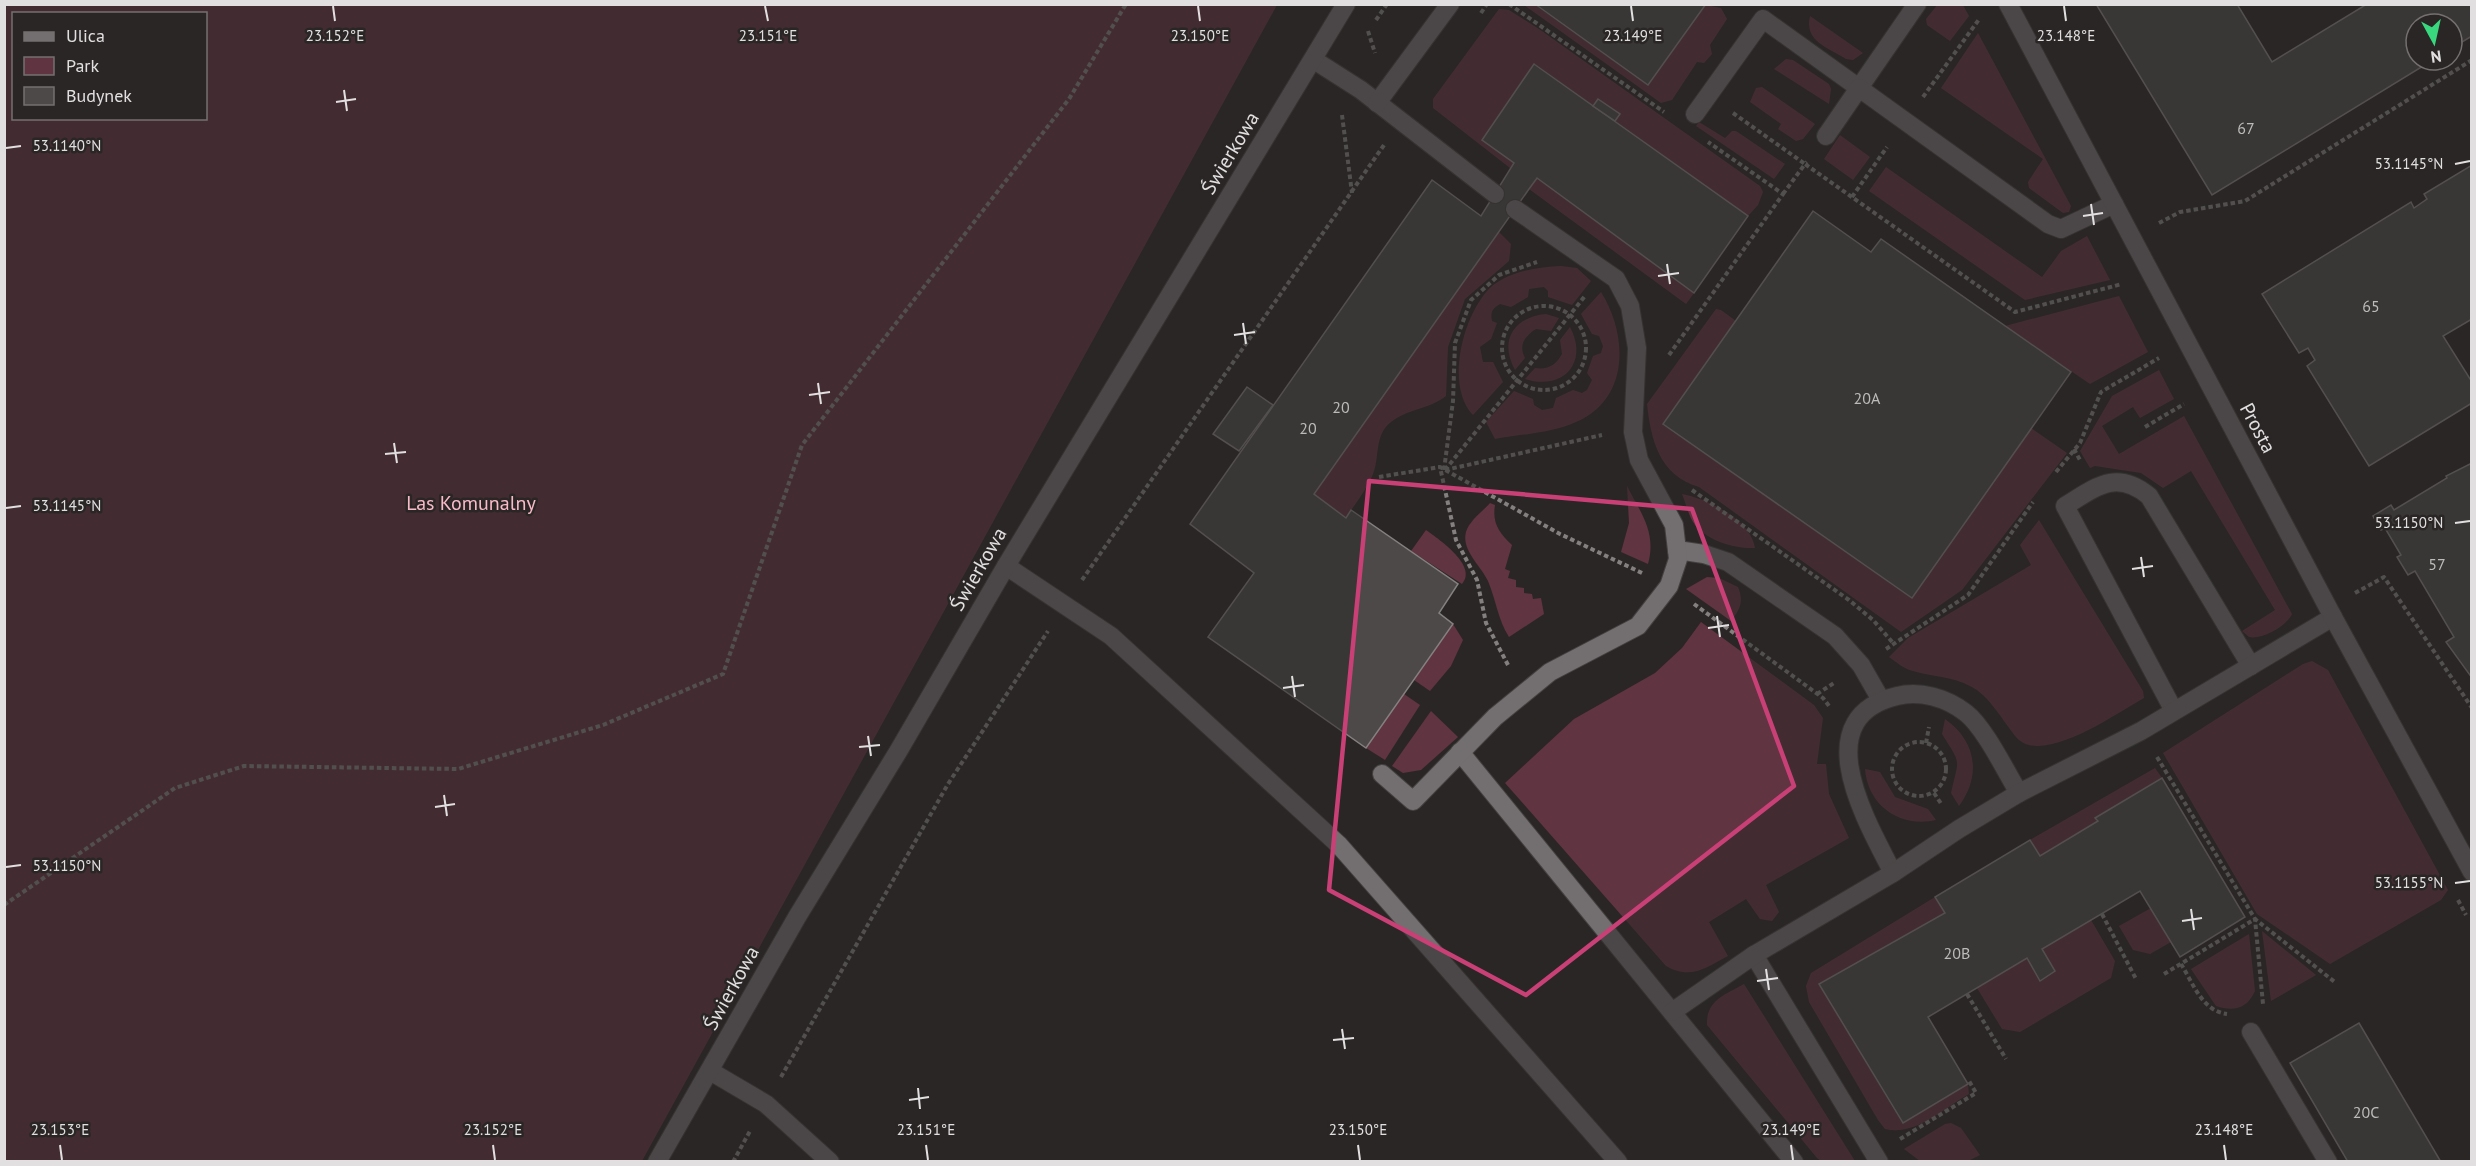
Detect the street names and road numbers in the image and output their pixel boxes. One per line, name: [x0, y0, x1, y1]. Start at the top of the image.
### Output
street label: Świerkowa: [1195, 107, 1265, 199]
street label: Prosta: [2234, 398, 2282, 458]
street label: Świerkowa: [944, 523, 1012, 615]
street label: Świerkowa: [697, 941, 765, 1035]

